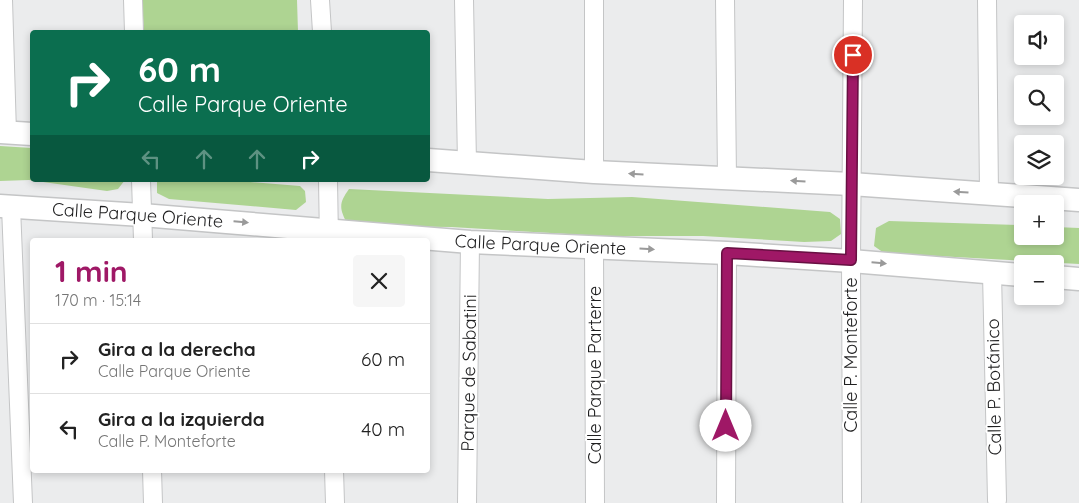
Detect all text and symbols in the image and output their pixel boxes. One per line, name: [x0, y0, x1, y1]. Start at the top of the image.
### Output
map controls: [1014, 15, 1064, 305]
button: sound: [1014, 15, 1064, 65]
pin: [832, 34, 874, 76]
icon: arrive: [839, 41, 867, 69]
text: 60 m: [138, 47, 221, 91]
icon: right: [55, 50, 120, 115]
button: search: [1014, 75, 1064, 125]
text: Calle Parque Oriente: [138, 90, 348, 118]
button: layers: [1014, 135, 1064, 185]
icon: left: [137, 145, 165, 173]
icon: ahead: [190, 145, 218, 173]
icon: ahead: [243, 145, 271, 173]
icon: right: [296, 145, 324, 173]
one-way arrow: [628, 169, 644, 177]
one-way arrow: [790, 177, 806, 185]
one-way arrow: [952, 187, 968, 195]
button: +: [1014, 195, 1064, 245]
street label: Calle Parque Oriente: [51, 197, 224, 233]
one-way arrow: [233, 219, 249, 227]
street label: Calle Parque Oriente: [454, 229, 627, 260]
one-way arrow: [639, 246, 655, 254]
text: 1 min: [55, 252, 128, 290]
button: close: [353, 255, 405, 307]
button: −: [1014, 255, 1064, 305]
one-way arrow: [872, 259, 888, 267]
street label: Calle P. Monteforte: [839, 277, 862, 433]
street label: Calle Parque Parterre: [583, 286, 606, 464]
text: 170 m · 15:14: [55, 290, 141, 310]
street label: Parque de Sabatini: [456, 294, 481, 452]
street label: Calle P. Botánico: [981, 318, 1006, 456]
text: Gira a la derecha: [98, 337, 256, 361]
icon: right: [55, 345, 83, 373]
text: 60 m: [361, 347, 405, 371]
text: Calle Parque Oriente: [98, 361, 250, 381]
position arrow: [699, 399, 751, 451]
text: Gira a la izquierda: [98, 407, 265, 431]
icon: left: [55, 415, 83, 443]
text: 40 m: [361, 417, 405, 441]
text: Calle P. Monteforte: [98, 431, 236, 451]

